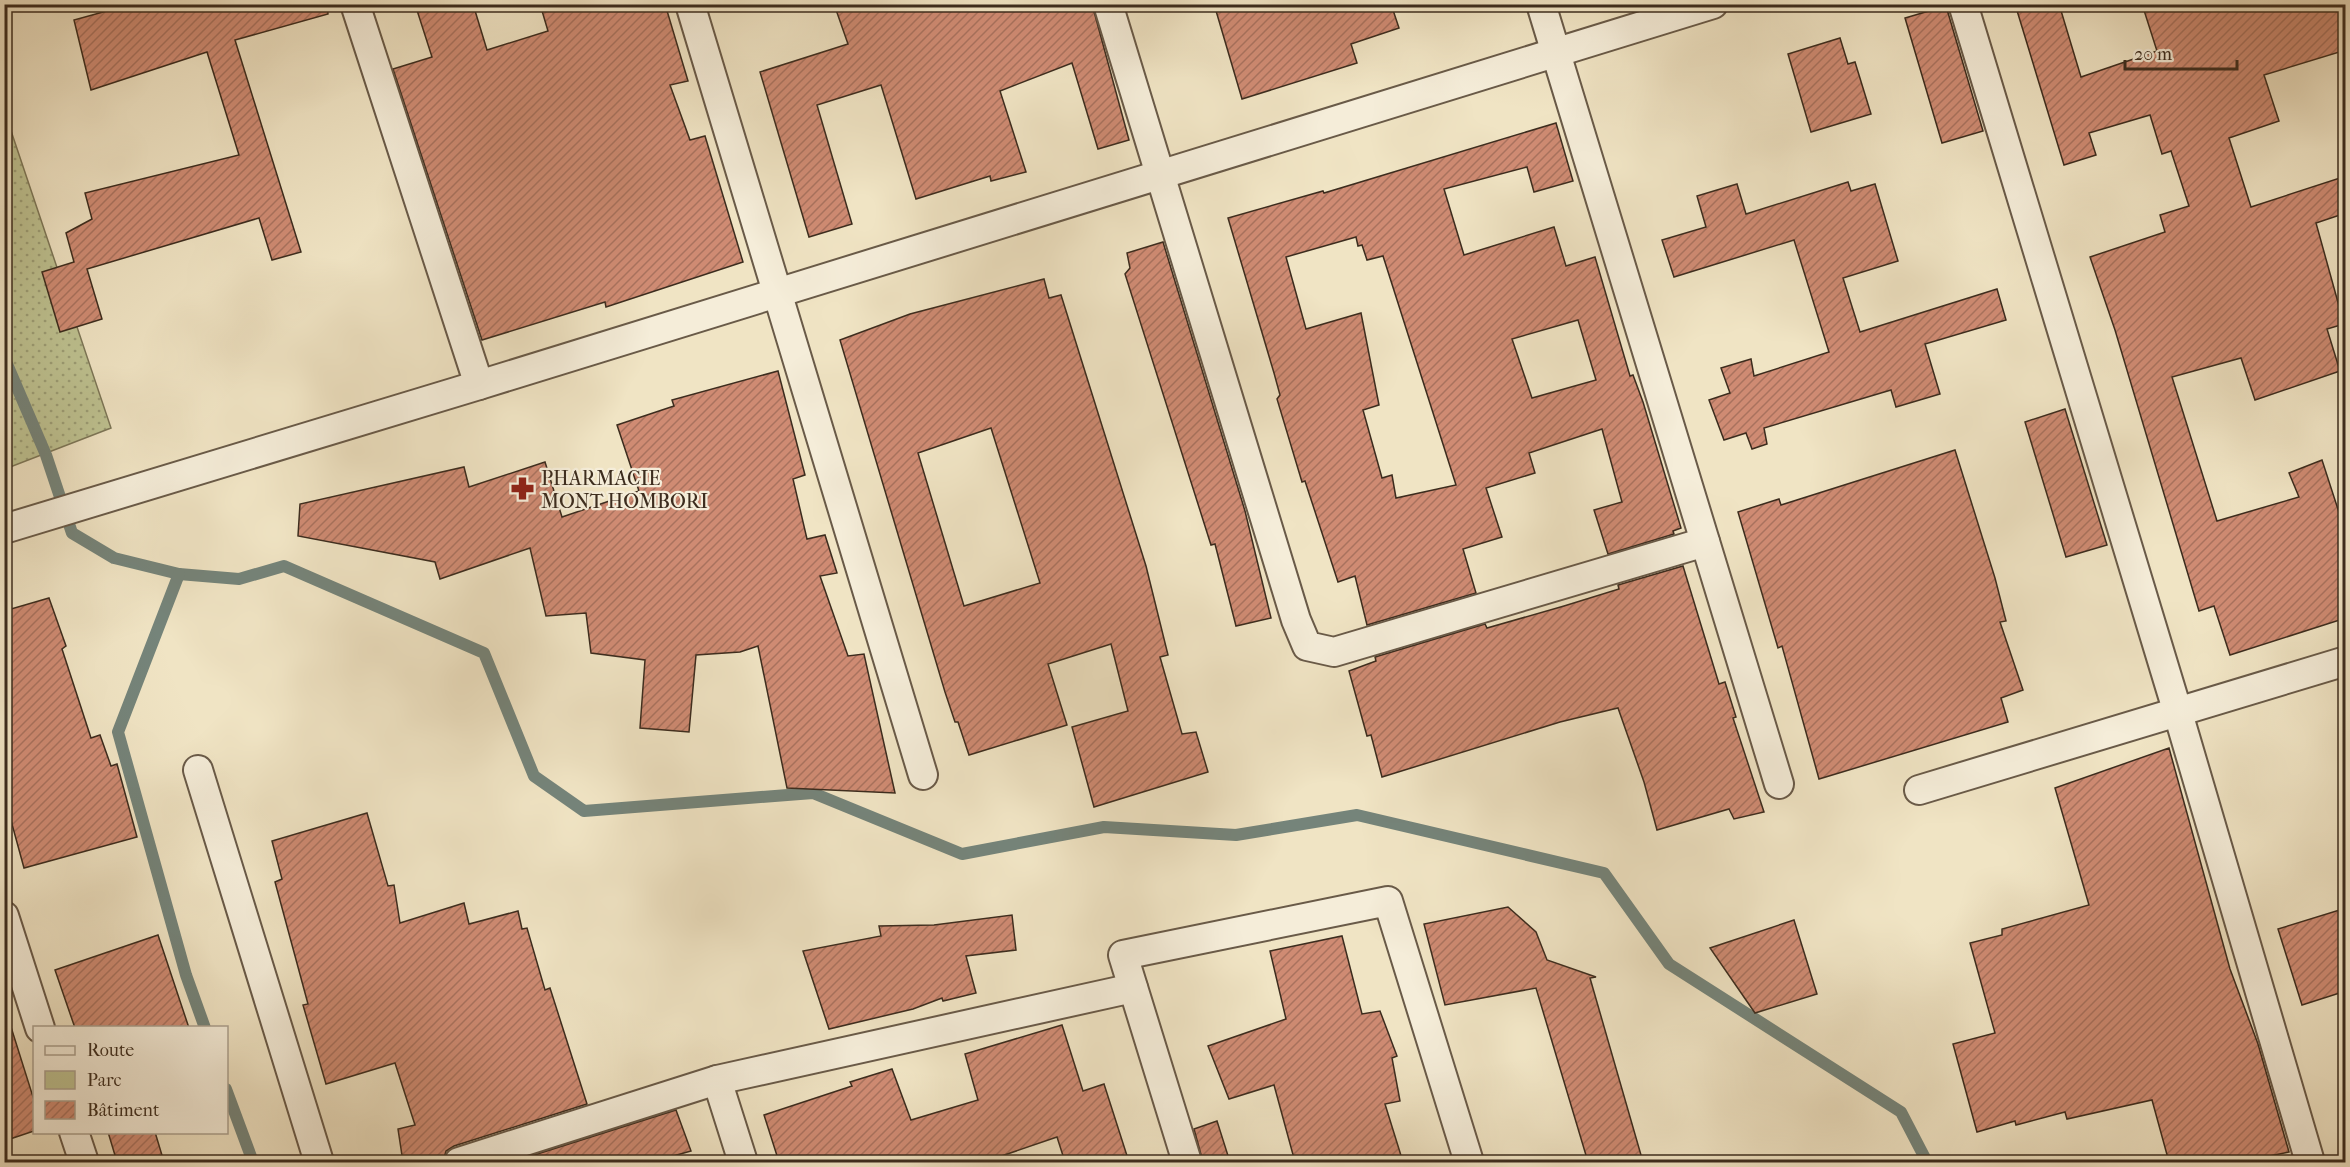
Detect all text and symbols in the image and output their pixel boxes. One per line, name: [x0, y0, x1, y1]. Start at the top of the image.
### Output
scale bar: [2125, 33, 2238, 71]
text: 20 m: [2134, 44, 2172, 65]
place label: PHARMACIE MONT HOMBORI: [541, 467, 708, 513]
pharmacy icon: PHARMACIE MONT HOMBORI: [510, 476, 536, 502]
legend: [33, 1026, 228, 1134]
text: Route: [87, 1040, 134, 1061]
text: Parc: [87, 1070, 122, 1091]
text: Bâtiment: [87, 1100, 160, 1121]

